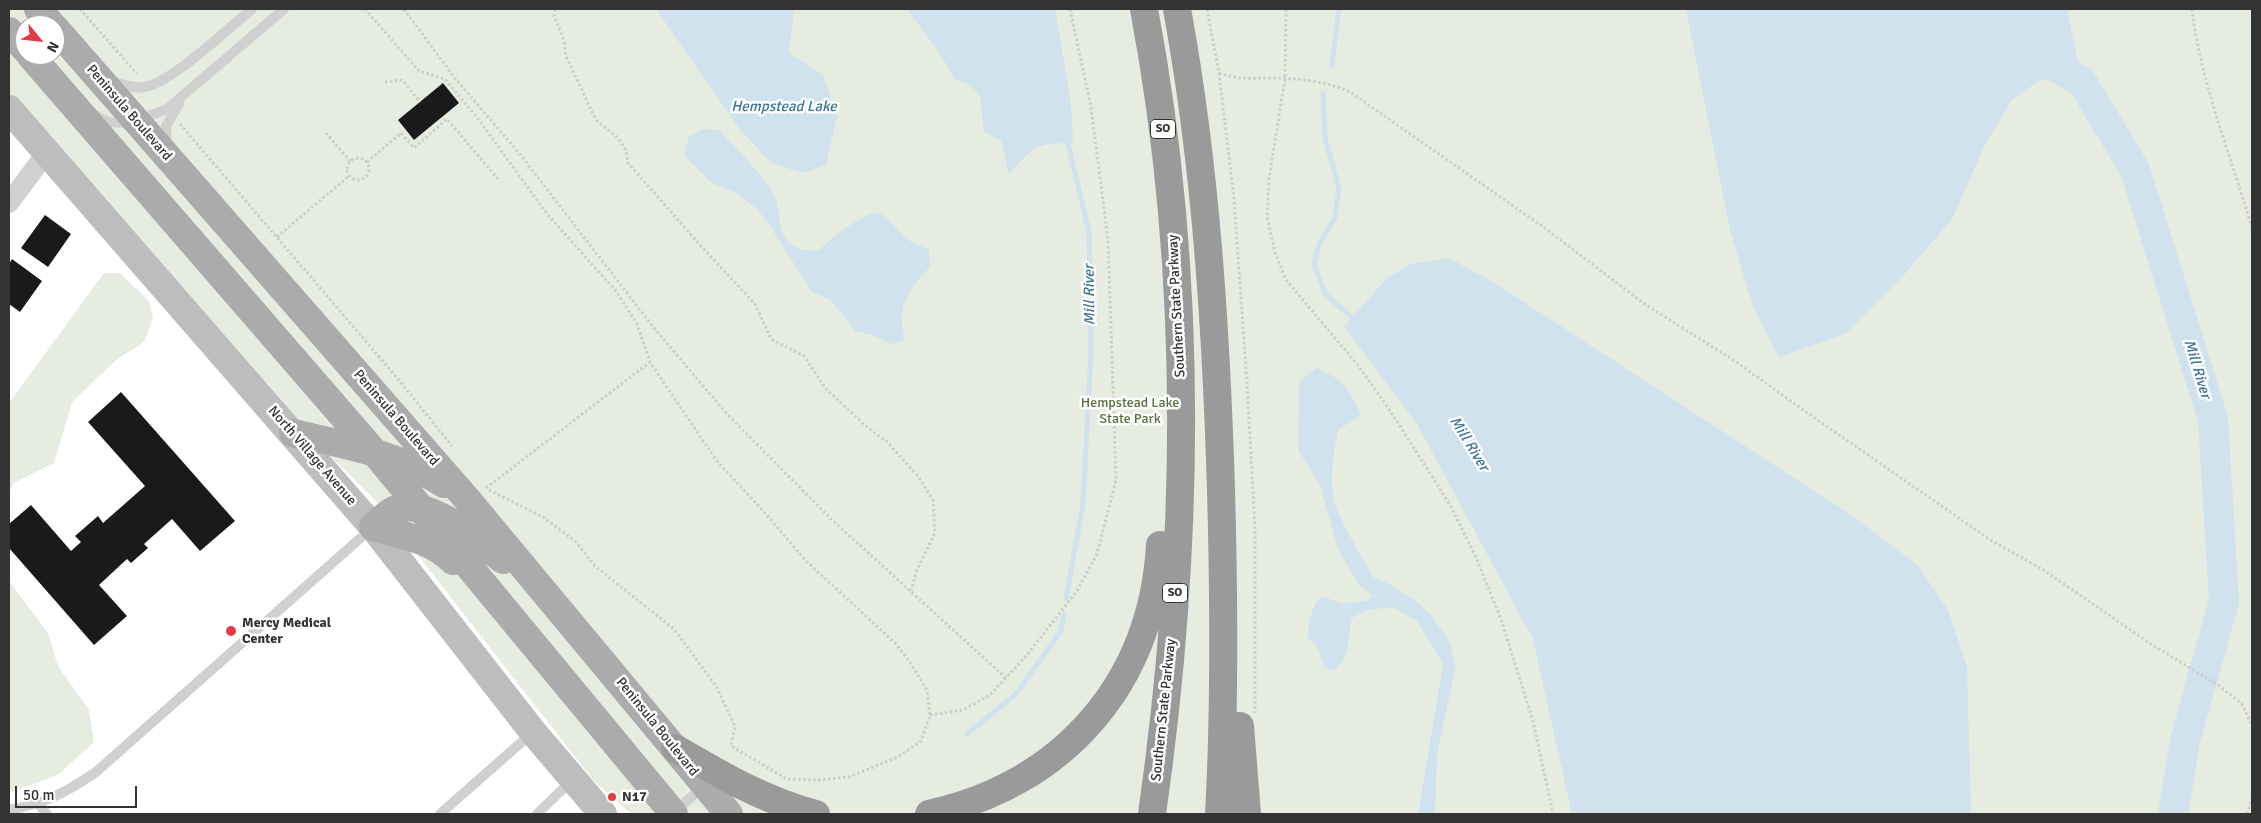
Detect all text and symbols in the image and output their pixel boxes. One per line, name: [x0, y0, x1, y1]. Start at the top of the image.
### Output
north arrow: [15, 15, 65, 65]
text: N: [43, 39, 63, 55]
street label: Peninsula Boulevard: [83, 62, 175, 164]
water label: Hempstead Lake: [731, 98, 837, 116]
road number: SO: [1150, 120, 1176, 138]
street label: Southern State Parkway: [1165, 234, 1189, 378]
water label: Mill River: [1080, 264, 1100, 326]
water label: Mill River: [2180, 337, 2214, 401]
street label: Peninsula Boulevard: [350, 367, 442, 469]
park label: Hempstead Lake State Park: [1081, 395, 1179, 428]
street label: North Village Avenue: [264, 403, 360, 509]
water label: Mill River: [1445, 413, 1493, 475]
road number: SO: [1162, 584, 1188, 602]
place label: Mercy Medical Center: [242, 615, 331, 648]
marker: Mercy Medical Center: [224, 624, 238, 638]
street label: Southern State Parkway: [1148, 638, 1180, 782]
street label: Peninsula Boulevard: [612, 674, 702, 780]
scale bar: [18, 776, 140, 808]
text: 50 m: [23, 786, 54, 804]
place label: N17: [622, 789, 647, 805]
marker: N17: [606, 791, 618, 803]

